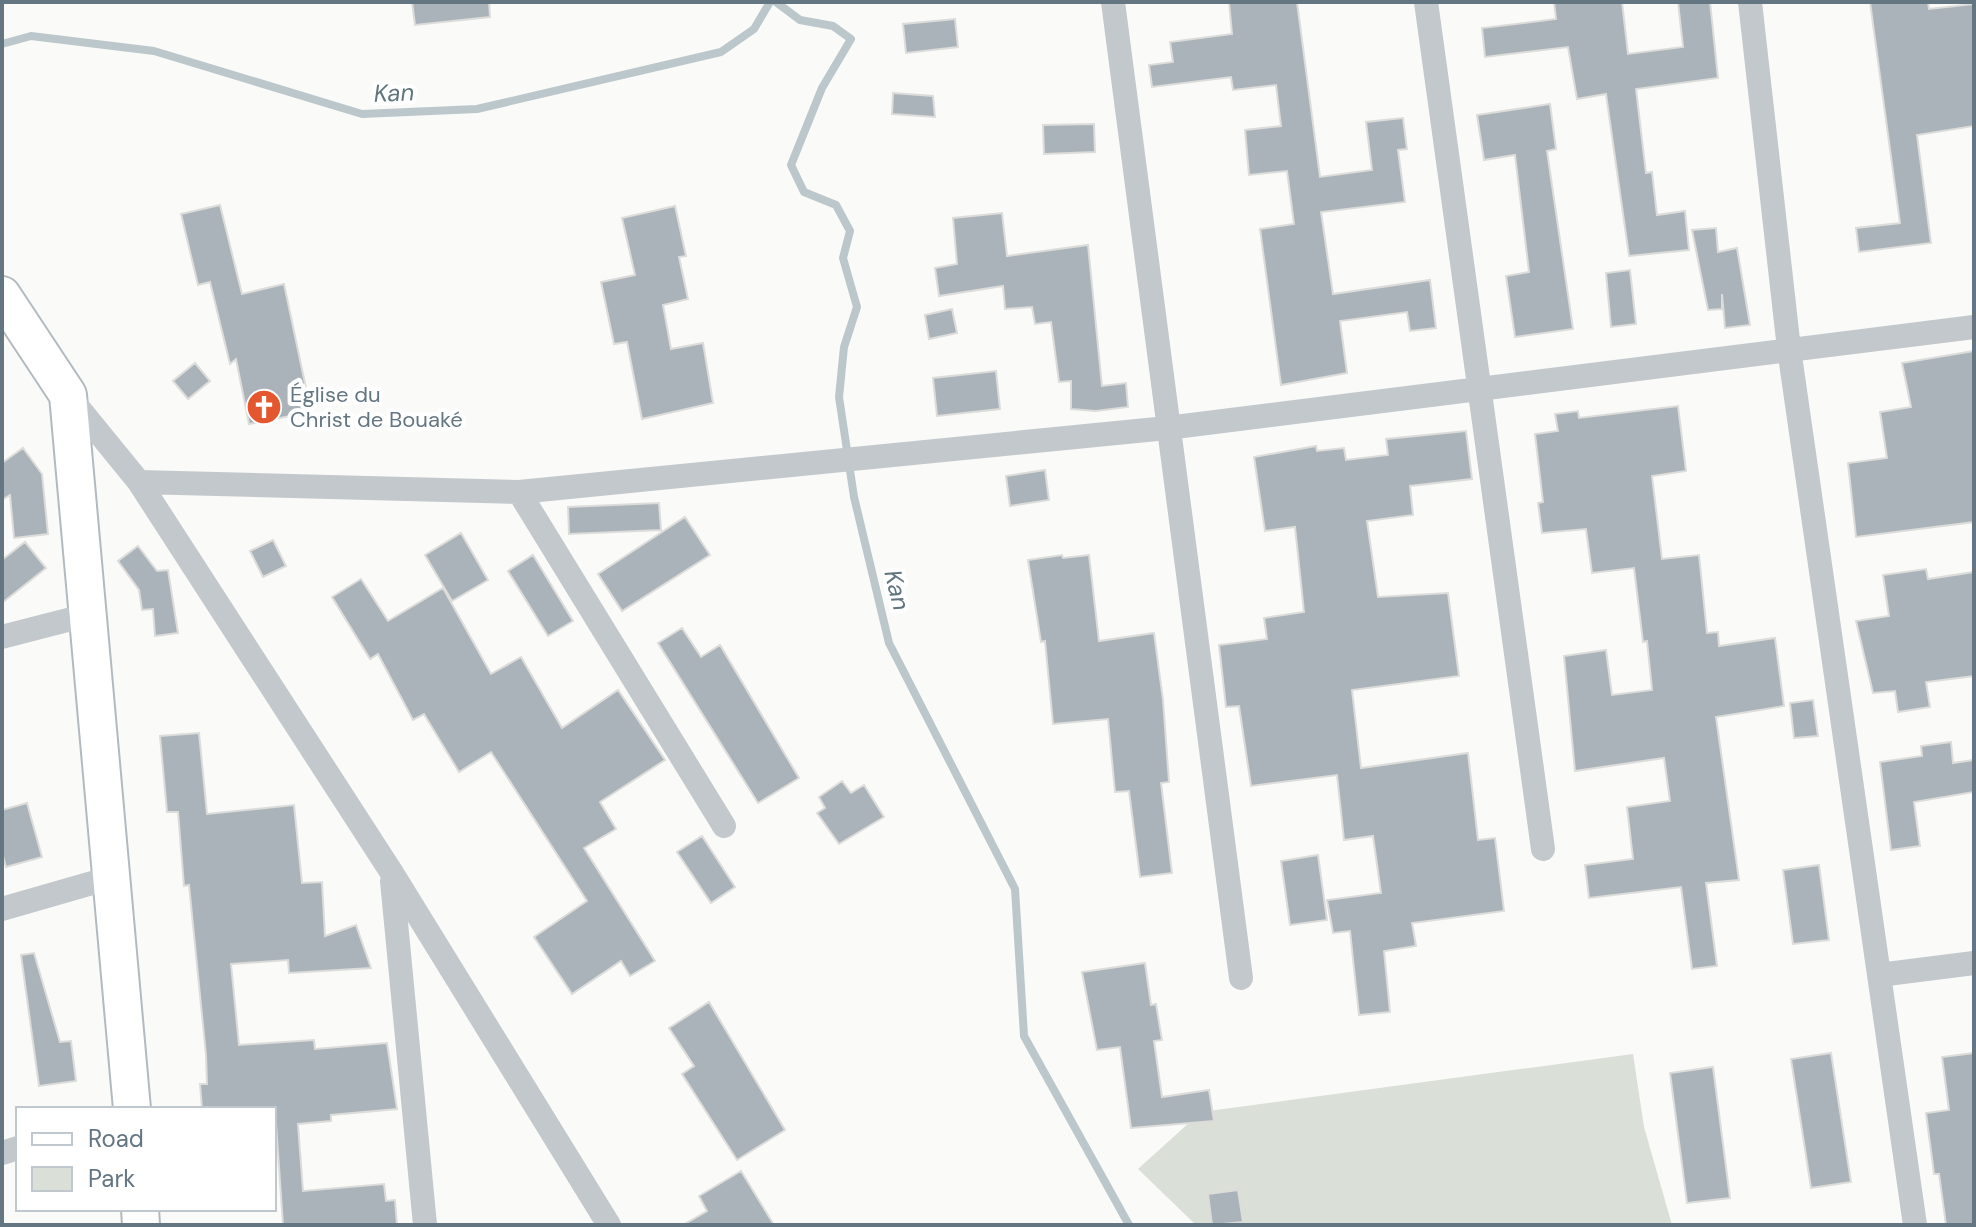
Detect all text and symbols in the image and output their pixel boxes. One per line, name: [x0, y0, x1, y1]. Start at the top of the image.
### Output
water label: Kan: [373, 76, 415, 109]
place label: Église du Christ de Bouaké: [290, 380, 463, 434]
church icon: Église du Christ de Bouaké: [245, 388, 283, 426]
water label: Kan: [878, 566, 917, 613]
legend: [16, 1107, 276, 1211]
text: Road: [88, 1123, 144, 1154]
text: Park: [88, 1163, 135, 1194]

